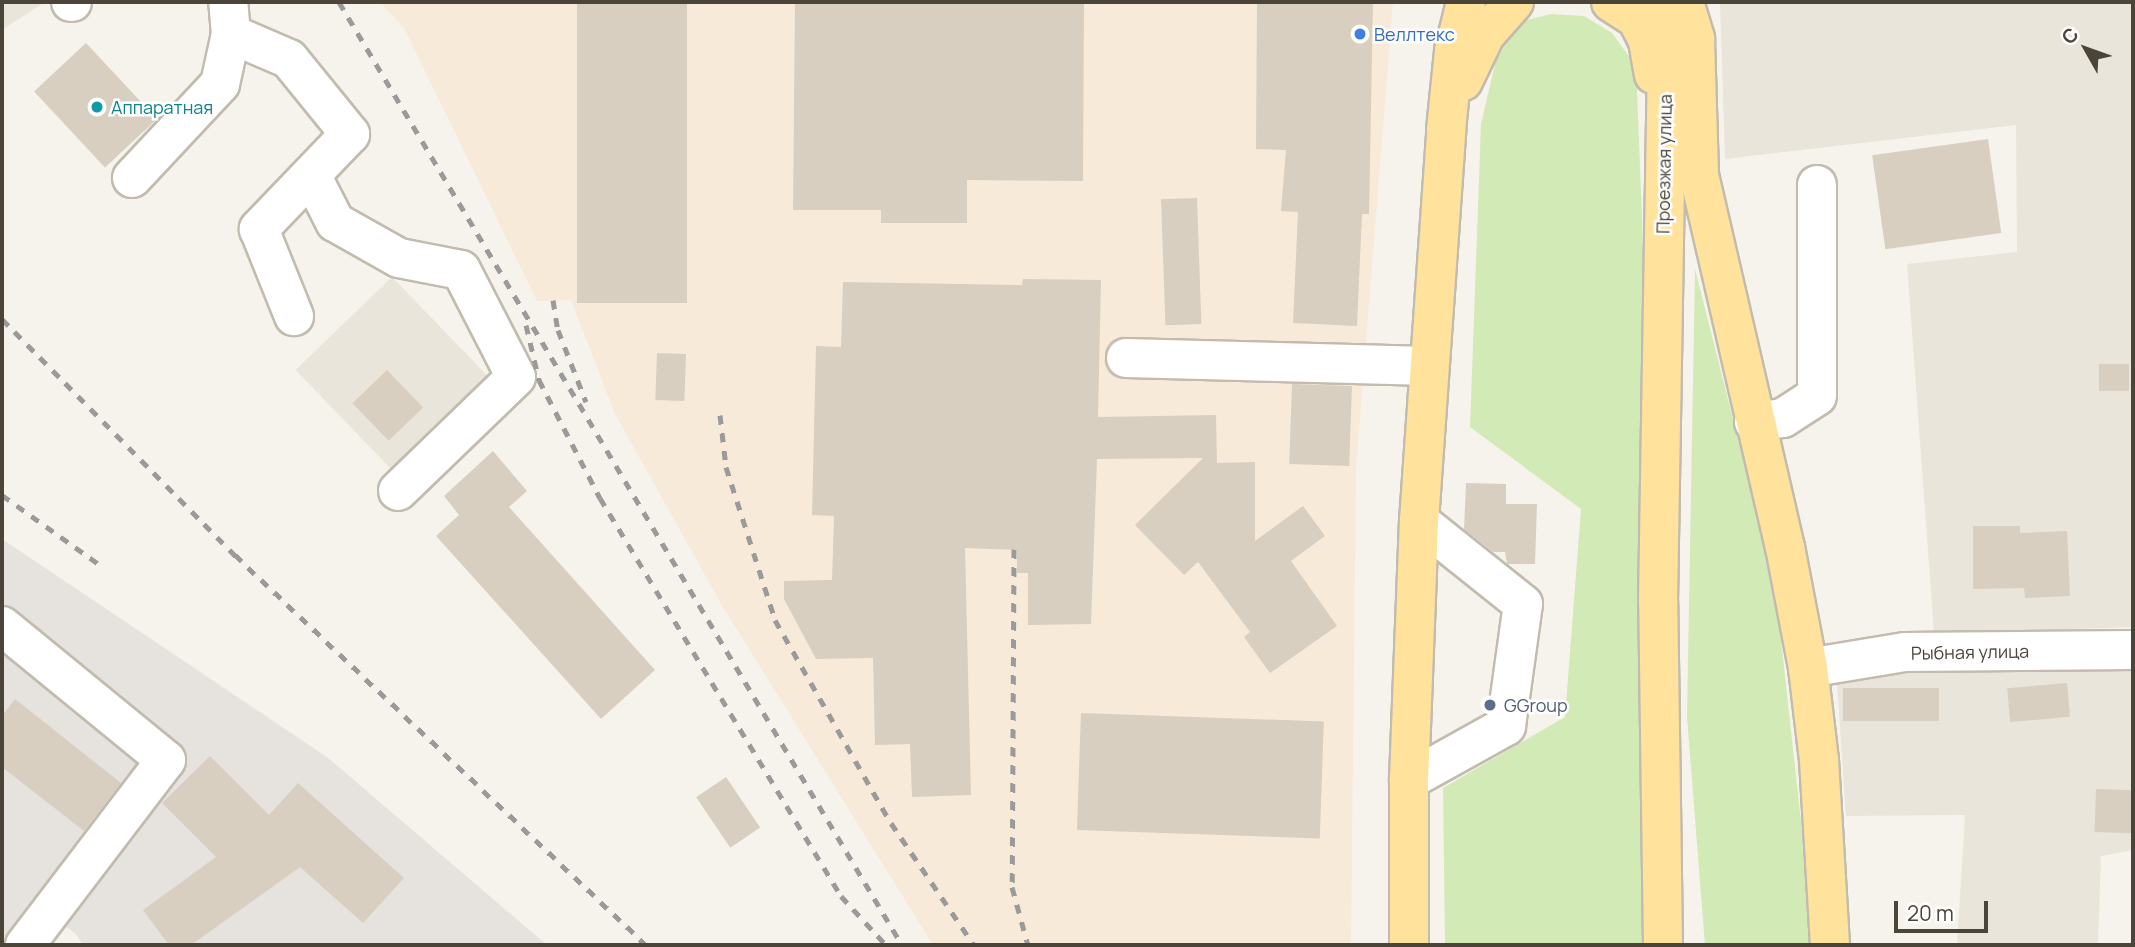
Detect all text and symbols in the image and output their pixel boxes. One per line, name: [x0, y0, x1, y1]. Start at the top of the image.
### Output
north arrow: [2051, 14, 2121, 84]
text: С: [2055, 22, 2084, 49]
place label: Веллтекс: [1374, 23, 1455, 45]
marker: Веллтекс: [1352, 26, 1368, 42]
street label: Проезжая улица: [1652, 94, 1676, 234]
place label: Аппаратная: [111, 96, 213, 118]
marker: Аппаратная: [89, 99, 105, 115]
street label: Рыбная улица: [1911, 640, 2029, 664]
place label: GGroup: [1504, 694, 1568, 716]
marker: GGroup: [1482, 697, 1498, 713]
scale bar: [1897, 888, 1992, 932]
text: 20 m: [1907, 899, 1954, 927]

